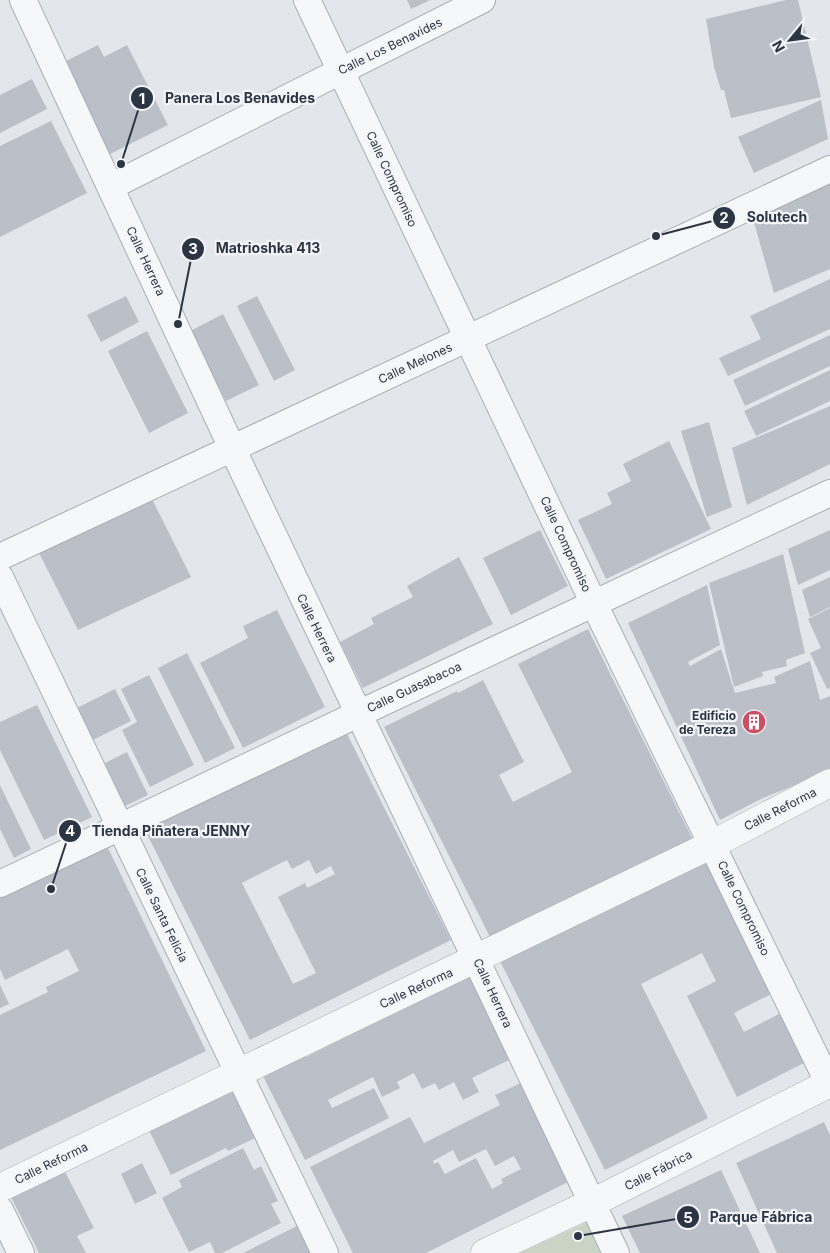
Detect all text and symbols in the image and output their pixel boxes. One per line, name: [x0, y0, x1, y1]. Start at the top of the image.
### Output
street label: Calle Los Benavides: [335, 14, 445, 78]
north arrow: [765, 15, 815, 65]
text: N: [768, 38, 788, 55]
callout: Panera Los Benavides: [130, 84, 325, 113]
text: 1: [139, 89, 145, 108]
text: Panera Los Benavides: [165, 89, 315, 106]
street label: Calle Compromiso: [363, 129, 421, 229]
callout: Solutech: [712, 203, 818, 232]
text: 2: [719, 208, 729, 227]
text: Solutech: [747, 208, 807, 225]
street label: Calle Herrera: [123, 224, 169, 298]
callout: Matrioshka 413: [181, 234, 330, 263]
text: 3: [188, 239, 198, 258]
text: Matrioshka 413: [216, 239, 320, 256]
street label: Calle Melones: [376, 339, 454, 387]
street label: Calle Compromiso: [537, 494, 595, 594]
street label: Calle Herrera: [294, 591, 340, 665]
street label: Calle Guasabacoa: [364, 659, 464, 715]
place label: Edificio de Tereza: [679, 708, 736, 737]
building icon: Edificio de Tereza: [741, 709, 767, 735]
street label: Calle Reforma: [741, 784, 819, 834]
callout: Tienda Piñatera JENNY: [57, 816, 261, 845]
text: 4: [65, 821, 75, 840]
text: Tienda Piñatera JENNY: [92, 822, 250, 839]
street label: Calle Compromiso: [714, 858, 774, 958]
street label: Calle Santa Felicia: [133, 865, 191, 965]
street label: Calle Herrera: [470, 956, 516, 1030]
street label: Calle Reforma: [377, 964, 455, 1012]
street label: Calle Reforma: [12, 1139, 90, 1187]
street label: Calle Fábrica: [622, 1147, 694, 1193]
callout: Parque Fábrica: [675, 1203, 823, 1232]
text: 5: [683, 1208, 693, 1227]
text: Parque Fábrica: [710, 1208, 812, 1225]

